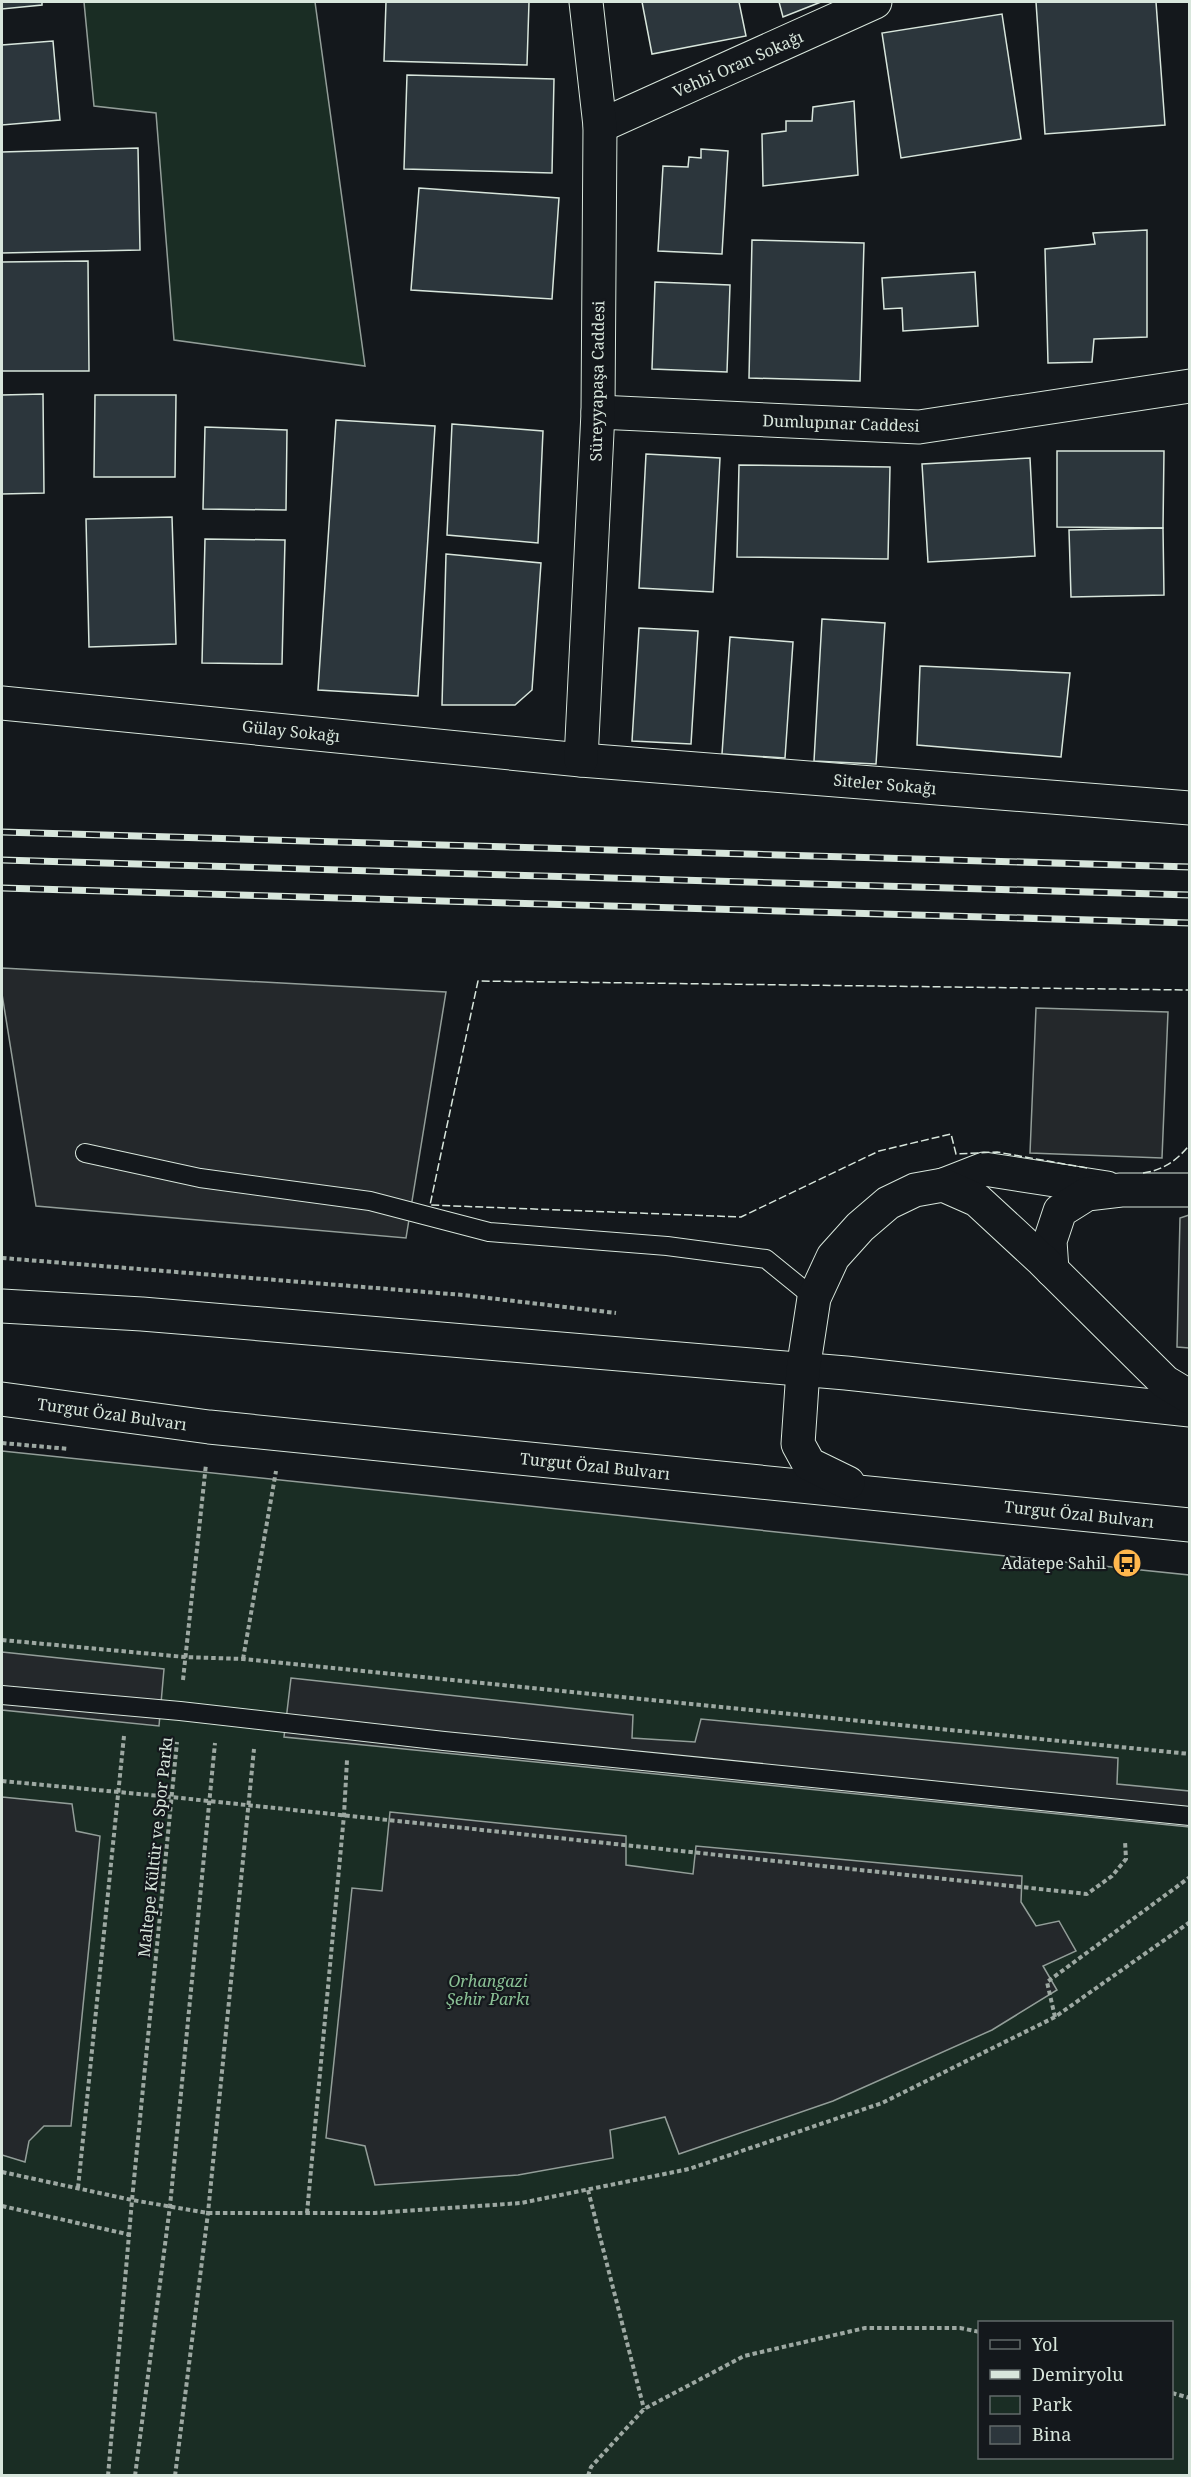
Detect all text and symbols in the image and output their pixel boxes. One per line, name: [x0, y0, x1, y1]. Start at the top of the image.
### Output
street label: Vehbi Oran Sokağı: [669, 25, 807, 103]
street label: Süreyyapaşa Caddesi: [585, 300, 609, 462]
street label: Dumlupınar Caddesi: [762, 409, 920, 437]
street label: Gülay Sokağı: [241, 715, 341, 747]
street label: Siteler Sokağı: [833, 769, 937, 799]
street label: Turgut Özal Bulvarı: [36, 1393, 188, 1435]
street label: Turgut Özal Bulvarı: [519, 1447, 671, 1485]
street label: Turgut Özal Bulvarı: [1003, 1495, 1155, 1533]
bus stop icon: Adatepe Sahil: [1111, 1547, 1143, 1579]
place label: Adatepe Sahil: [1002, 1552, 1106, 1574]
street label: Maltepe Kültür ve Spor Parkı: [132, 1736, 178, 1958]
park label: Orhangazi Şehir Parkı: [446, 1970, 530, 2010]
legend: [978, 2321, 1173, 2459]
text: Yol: [1031, 2332, 1058, 2356]
text: Demiryolu: [1032, 2362, 1124, 2386]
text: Park: [1032, 2392, 1072, 2416]
text: Bina: [1032, 2422, 1071, 2446]

